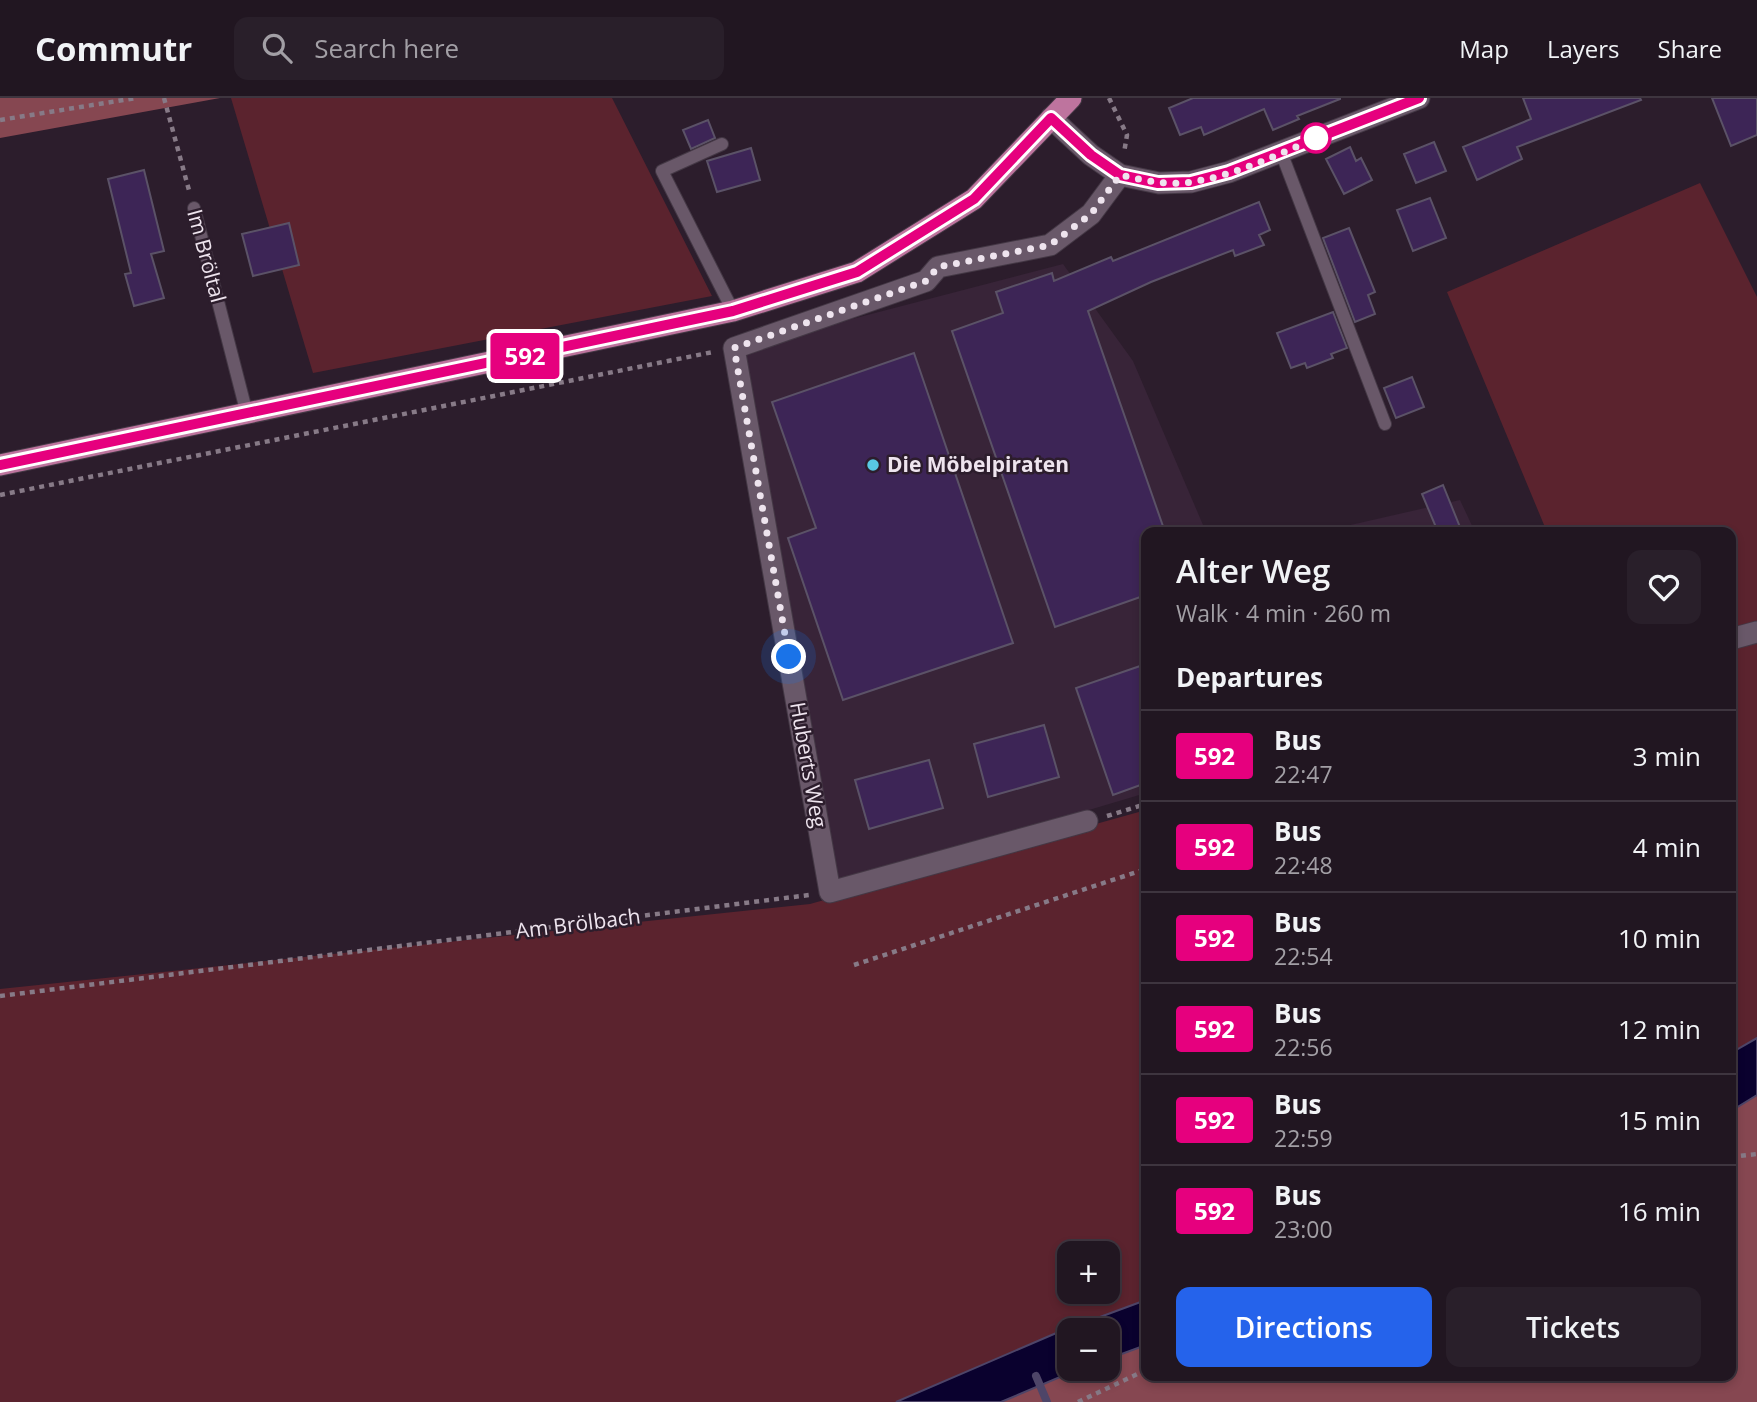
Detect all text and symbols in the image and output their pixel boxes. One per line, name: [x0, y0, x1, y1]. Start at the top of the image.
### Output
search box: [234, 17, 724, 80]
text: Commutr: [35, 26, 192, 71]
icon: search: [258, 29, 296, 67]
text: Search here: [314, 30, 459, 66]
text: Map: [1459, 32, 1509, 65]
text: Layers: [1547, 32, 1620, 65]
text: Share: [1658, 32, 1722, 65]
unlabelled marker: [1301, 123, 1331, 153]
street label: Im Bröltal: [181, 206, 233, 305]
line badge: 592: [485, 333, 565, 379]
text: 592: [504, 339, 546, 372]
place label: Die Möbelpiraten: [887, 450, 1069, 478]
marker: Die Möbelpiraten: [865, 457, 881, 473]
text: Alter Weg: [1176, 548, 1330, 593]
button: heart: [1627, 550, 1701, 624]
text: Walk · 4 min · 260 m: [1176, 597, 1391, 629]
your location: [771, 639, 806, 674]
text: Departures: [1176, 659, 1323, 695]
street label: Huberts Weg: [784, 700, 834, 830]
text: Bus: [1274, 722, 1321, 758]
text: 3 min: [1633, 738, 1701, 774]
text: 592: [1194, 739, 1235, 772]
text: 22:47: [1274, 758, 1333, 790]
text: Bus: [1274, 813, 1321, 849]
text: 4 min: [1633, 829, 1701, 865]
text: 592: [1194, 830, 1235, 863]
text: 22:48: [1274, 849, 1333, 881]
street label: Am Brölbach: [514, 901, 642, 945]
text: Bus: [1274, 904, 1321, 940]
text: 10 min: [1618, 920, 1701, 956]
text: 592: [1194, 921, 1235, 954]
text: 22:54: [1274, 940, 1333, 972]
text: Bus: [1274, 995, 1321, 1031]
text: 12 min: [1618, 1011, 1701, 1047]
text: 592: [1194, 1012, 1235, 1045]
text: 22:56: [1274, 1031, 1333, 1063]
text: Bus: [1274, 1086, 1321, 1122]
text: 15 min: [1618, 1102, 1701, 1138]
text: 592: [1194, 1103, 1235, 1136]
text: 22:59: [1274, 1122, 1333, 1154]
text: Bus: [1274, 1177, 1321, 1213]
text: 16 min: [1618, 1193, 1701, 1229]
text: 592: [1194, 1194, 1235, 1227]
text: 23:00: [1274, 1213, 1333, 1245]
map controls: [1057, 1241, 1120, 1381]
button: +: [1057, 1241, 1120, 1304]
button: Directions: [1176, 1287, 1432, 1367]
button: Tickets: [1446, 1287, 1701, 1367]
button: −: [1057, 1318, 1120, 1381]

